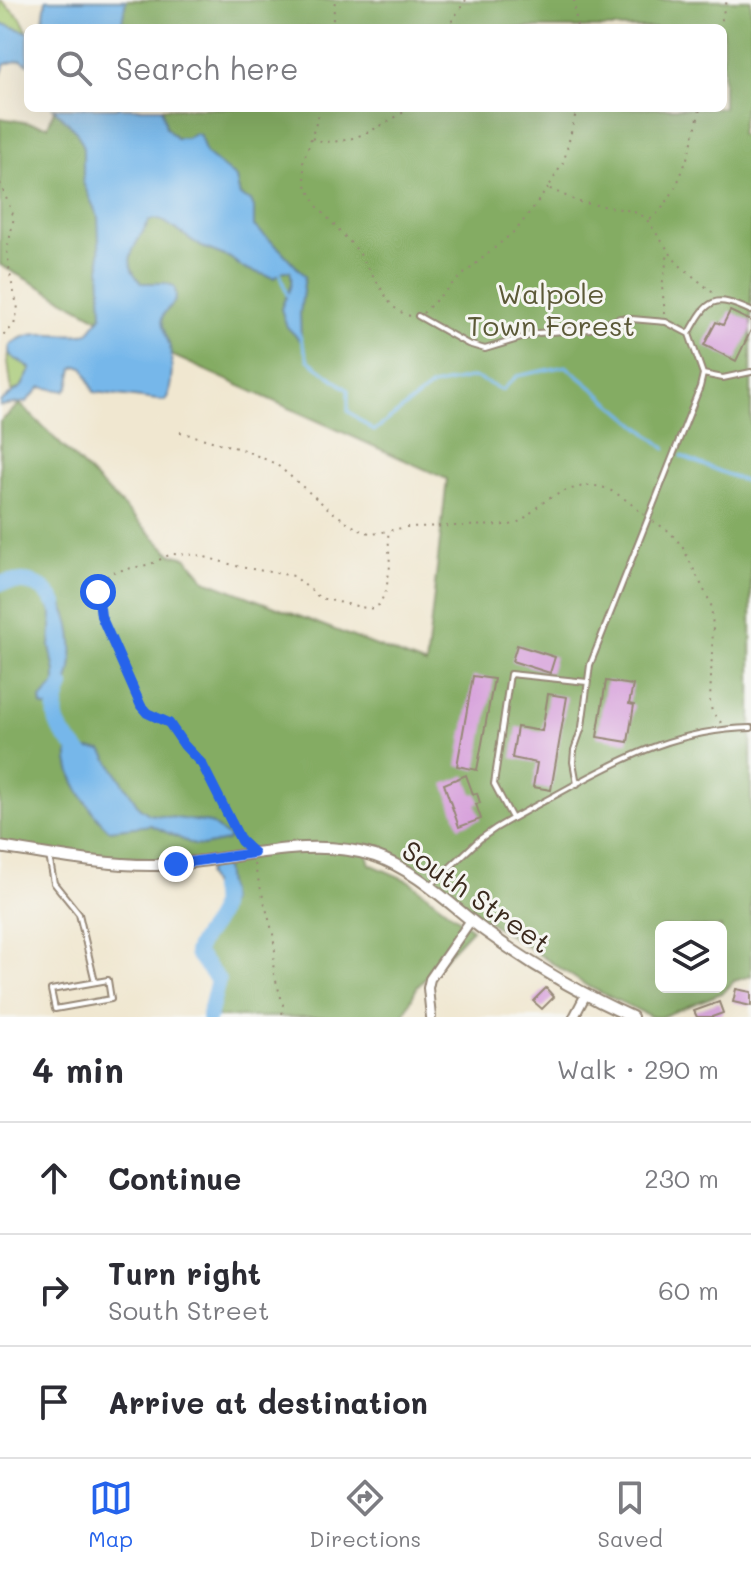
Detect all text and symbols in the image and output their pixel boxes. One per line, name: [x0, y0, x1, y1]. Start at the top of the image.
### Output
search box: [24, 24, 727, 112]
icon: search: [52, 46, 96, 90]
text: Search here: [116, 48, 299, 88]
park label: Walpole Town Forest: [467, 275, 635, 343]
route start: [80, 574, 116, 610]
street label: South Street: [395, 831, 559, 961]
route end: [158, 846, 194, 882]
map controls: [655, 921, 727, 993]
button: layers: [655, 921, 727, 993]
text: 4 min: [32, 1047, 124, 1092]
text: Walk · 290 m: [557, 1052, 719, 1086]
icon: ahead: [32, 1156, 76, 1200]
text: Continue: [108, 1158, 241, 1198]
text: 230 m: [644, 1161, 719, 1195]
text: Turn right: [108, 1253, 261, 1293]
icon: right: [32, 1268, 76, 1312]
text: 60 m: [658, 1273, 719, 1307]
text: South Street: [108, 1293, 269, 1327]
icon: arrive: [32, 1380, 76, 1424]
text: Arrive at destination: [108, 1382, 428, 1422]
tab: Map: [88, 1476, 133, 1553]
tab: Directions: [309, 1476, 421, 1553]
tab: Saved: [598, 1476, 663, 1553]

